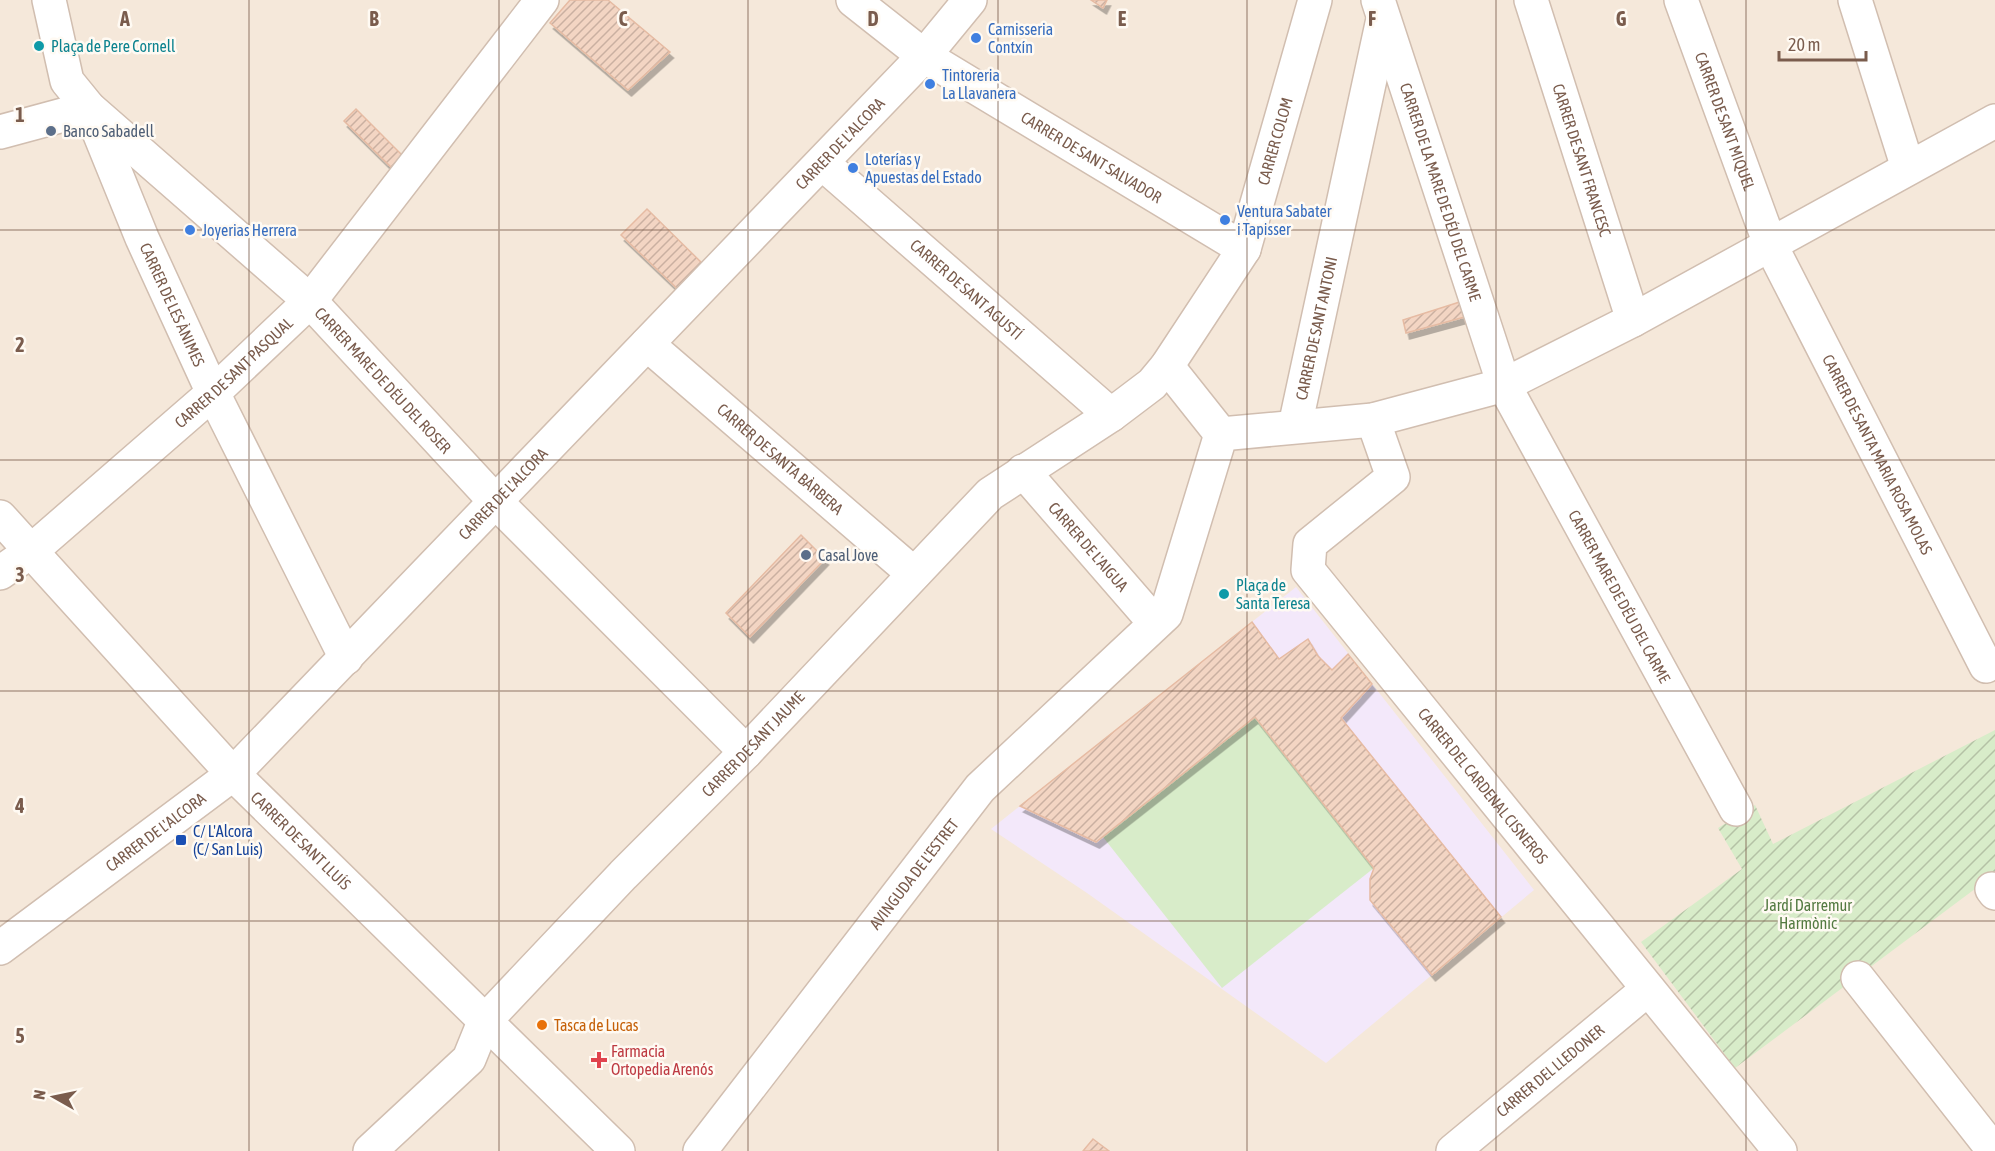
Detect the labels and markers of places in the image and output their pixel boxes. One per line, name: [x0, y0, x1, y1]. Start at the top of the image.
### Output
place label: Carnisseria Contxín: [988, 20, 1053, 56]
marker: Carnisseria Contxín: [969, 31, 983, 45]
place label: Plaça de Pere Cornell: [51, 37, 176, 56]
marker: Plaça de Pere Cornell: [32, 39, 46, 53]
place label: Tintoreria La Llavanera: [942, 66, 1016, 102]
marker: Tintoreria La Llavanera: [923, 77, 937, 91]
place label: Banco Sabadell: [63, 122, 155, 140]
marker: Banco Sabadell: [44, 124, 58, 138]
place label: Loterías y Apuestas del Estado: [865, 150, 982, 187]
marker: Loterías y Apuestas del Estado: [846, 161, 860, 175]
place label: Ventura Sabater i Tapisser: [1237, 202, 1332, 239]
marker: Ventura Sabater i Tapisser: [1218, 213, 1232, 227]
place label: Joyerias Herrera: [202, 221, 297, 240]
marker: Joyerias Herrera: [183, 223, 197, 237]
place label: Casal Jove: [818, 546, 878, 564]
marker: Casal Jove: [799, 548, 813, 562]
place label: Plaça de Santa Teresa: [1236, 576, 1311, 612]
marker: Plaça de Santa Teresa: [1217, 587, 1231, 601]
place label: C/ L'Alcora (C/ San Luis): [193, 822, 263, 859]
marker: C/ L'Alcora (C/ San Luis): [174, 833, 188, 847]
place label: Tasca de Lucas: [554, 1016, 639, 1034]
marker: Tasca de Lucas: [535, 1018, 549, 1032]
place label: Farmacia Ortopedia Arenós: [611, 1042, 714, 1079]
marker: Farmacia Ortopedia Arenós: [592, 1053, 606, 1067]

